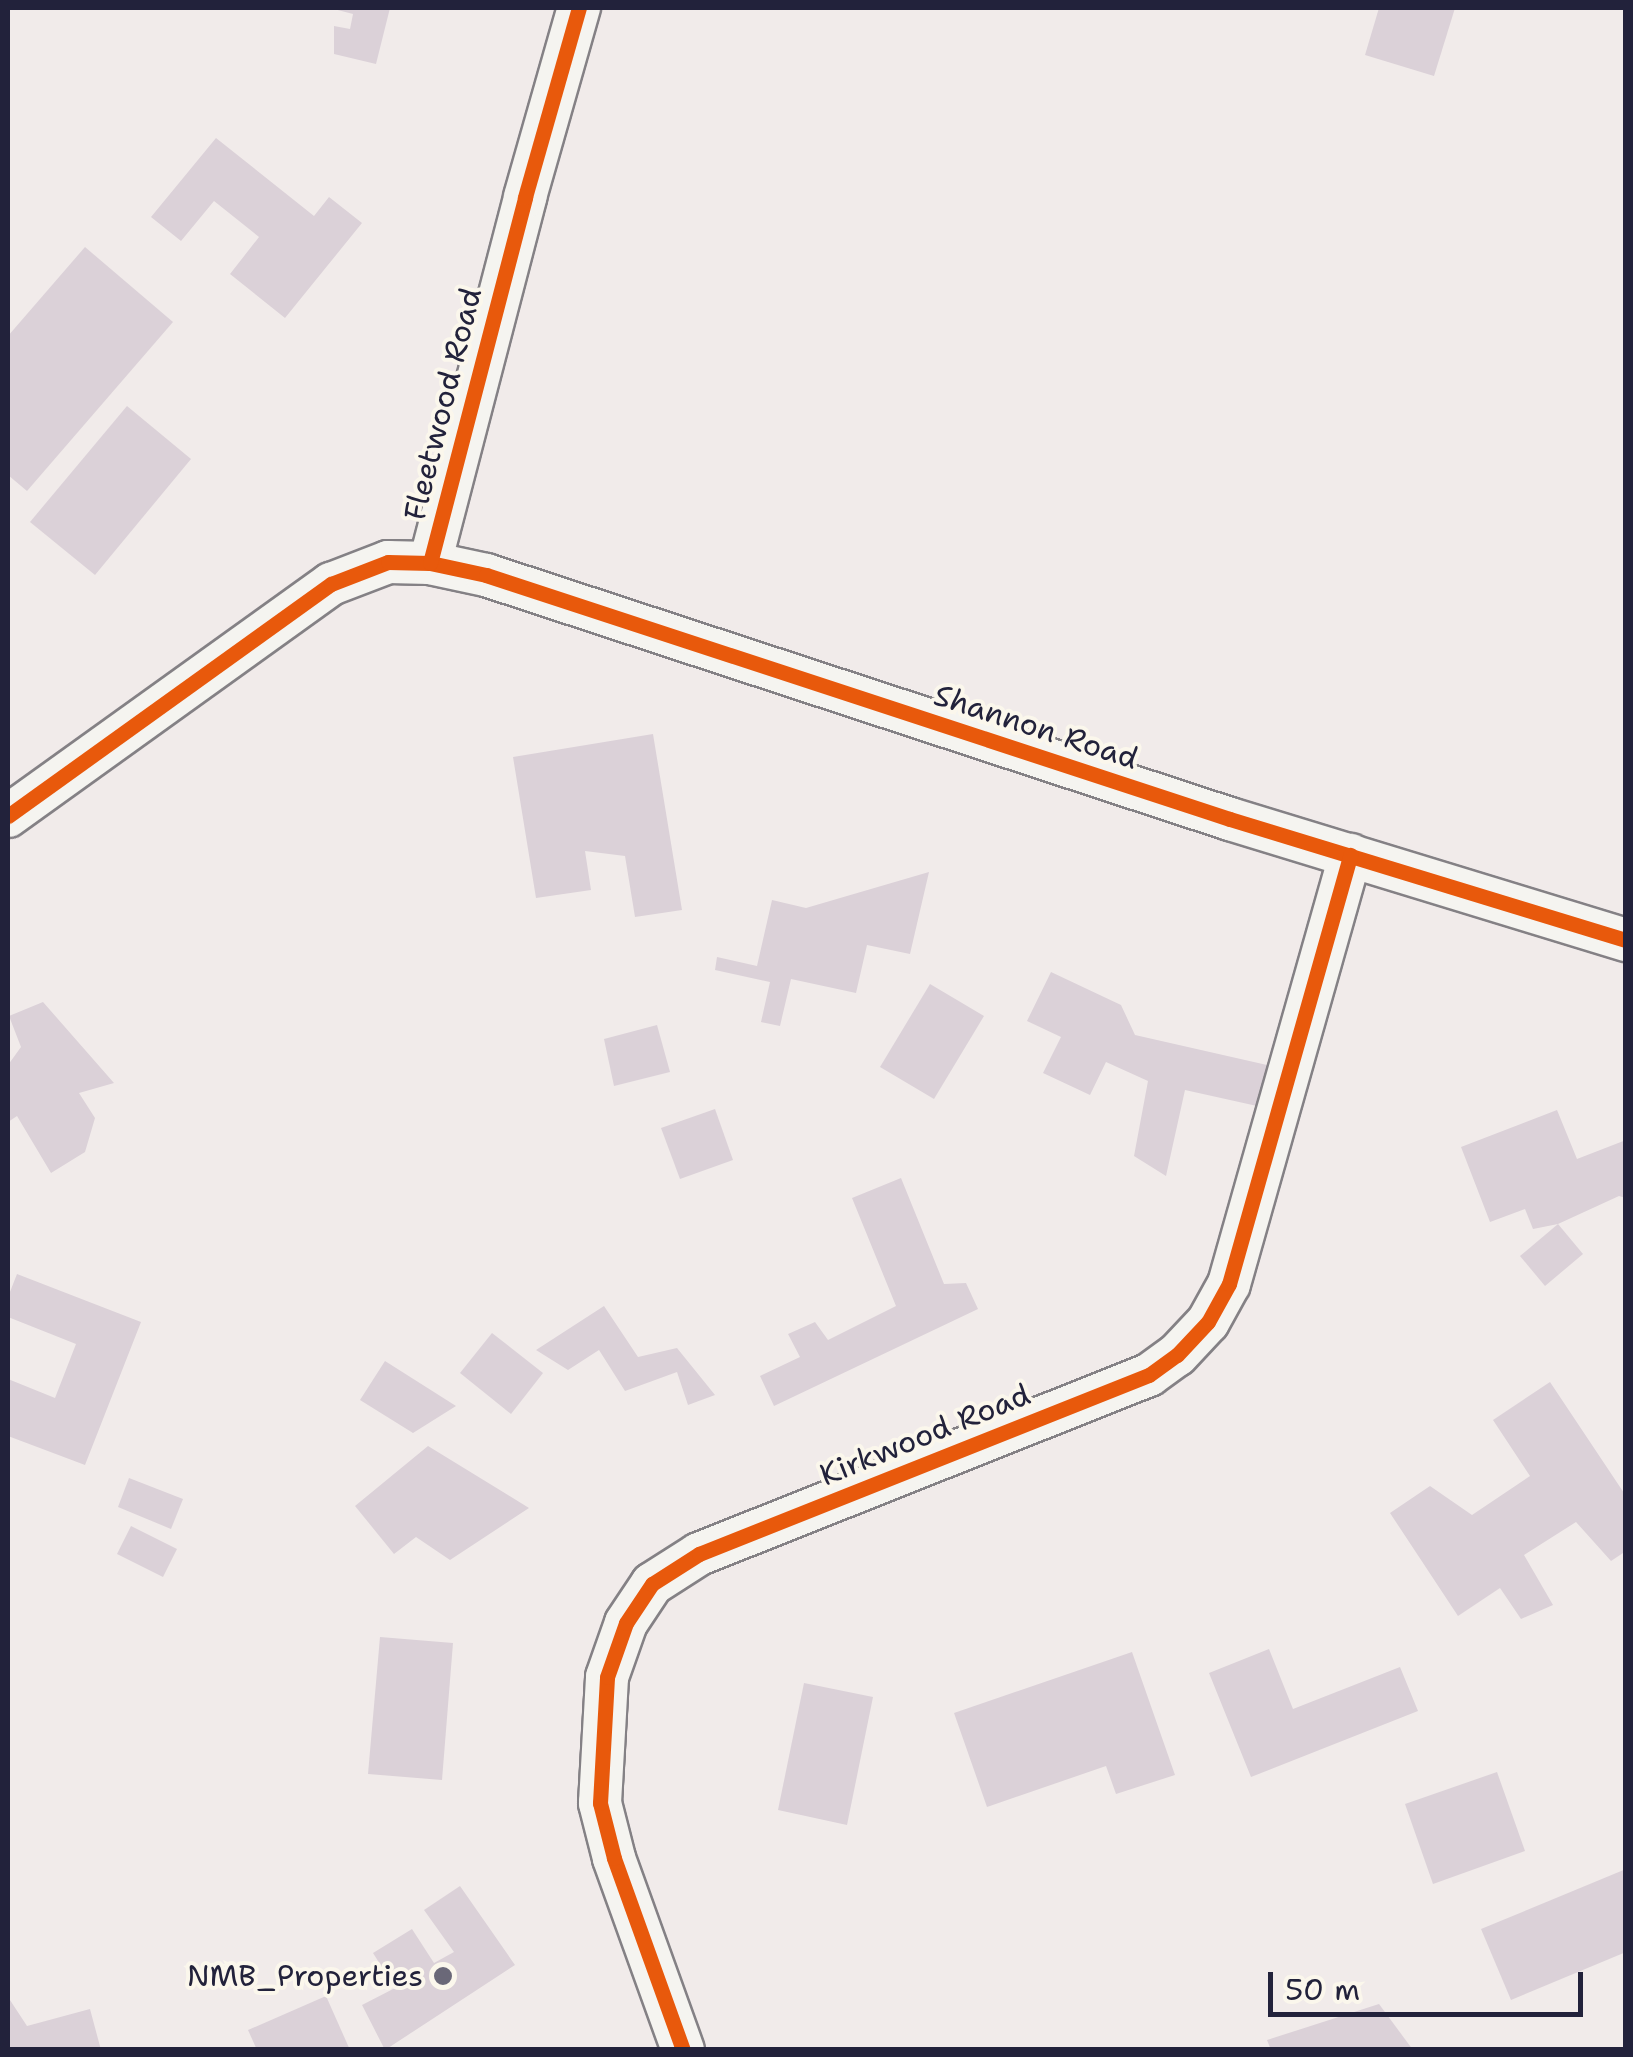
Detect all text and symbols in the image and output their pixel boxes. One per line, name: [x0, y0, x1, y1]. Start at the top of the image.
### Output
street label: Fleetwood Road: [397, 284, 489, 524]
street label: Shannon Road: [930, 677, 1142, 777]
street label: Kirkwood Road: [815, 1376, 1035, 1494]
scale bar: [1273, 1952, 1588, 2014]
place label: NMB_Properties: [187, 1958, 423, 1994]
marker: NMB_Properties: [432, 1965, 454, 1987]
text: 50 m: [1285, 1969, 1360, 2010]

